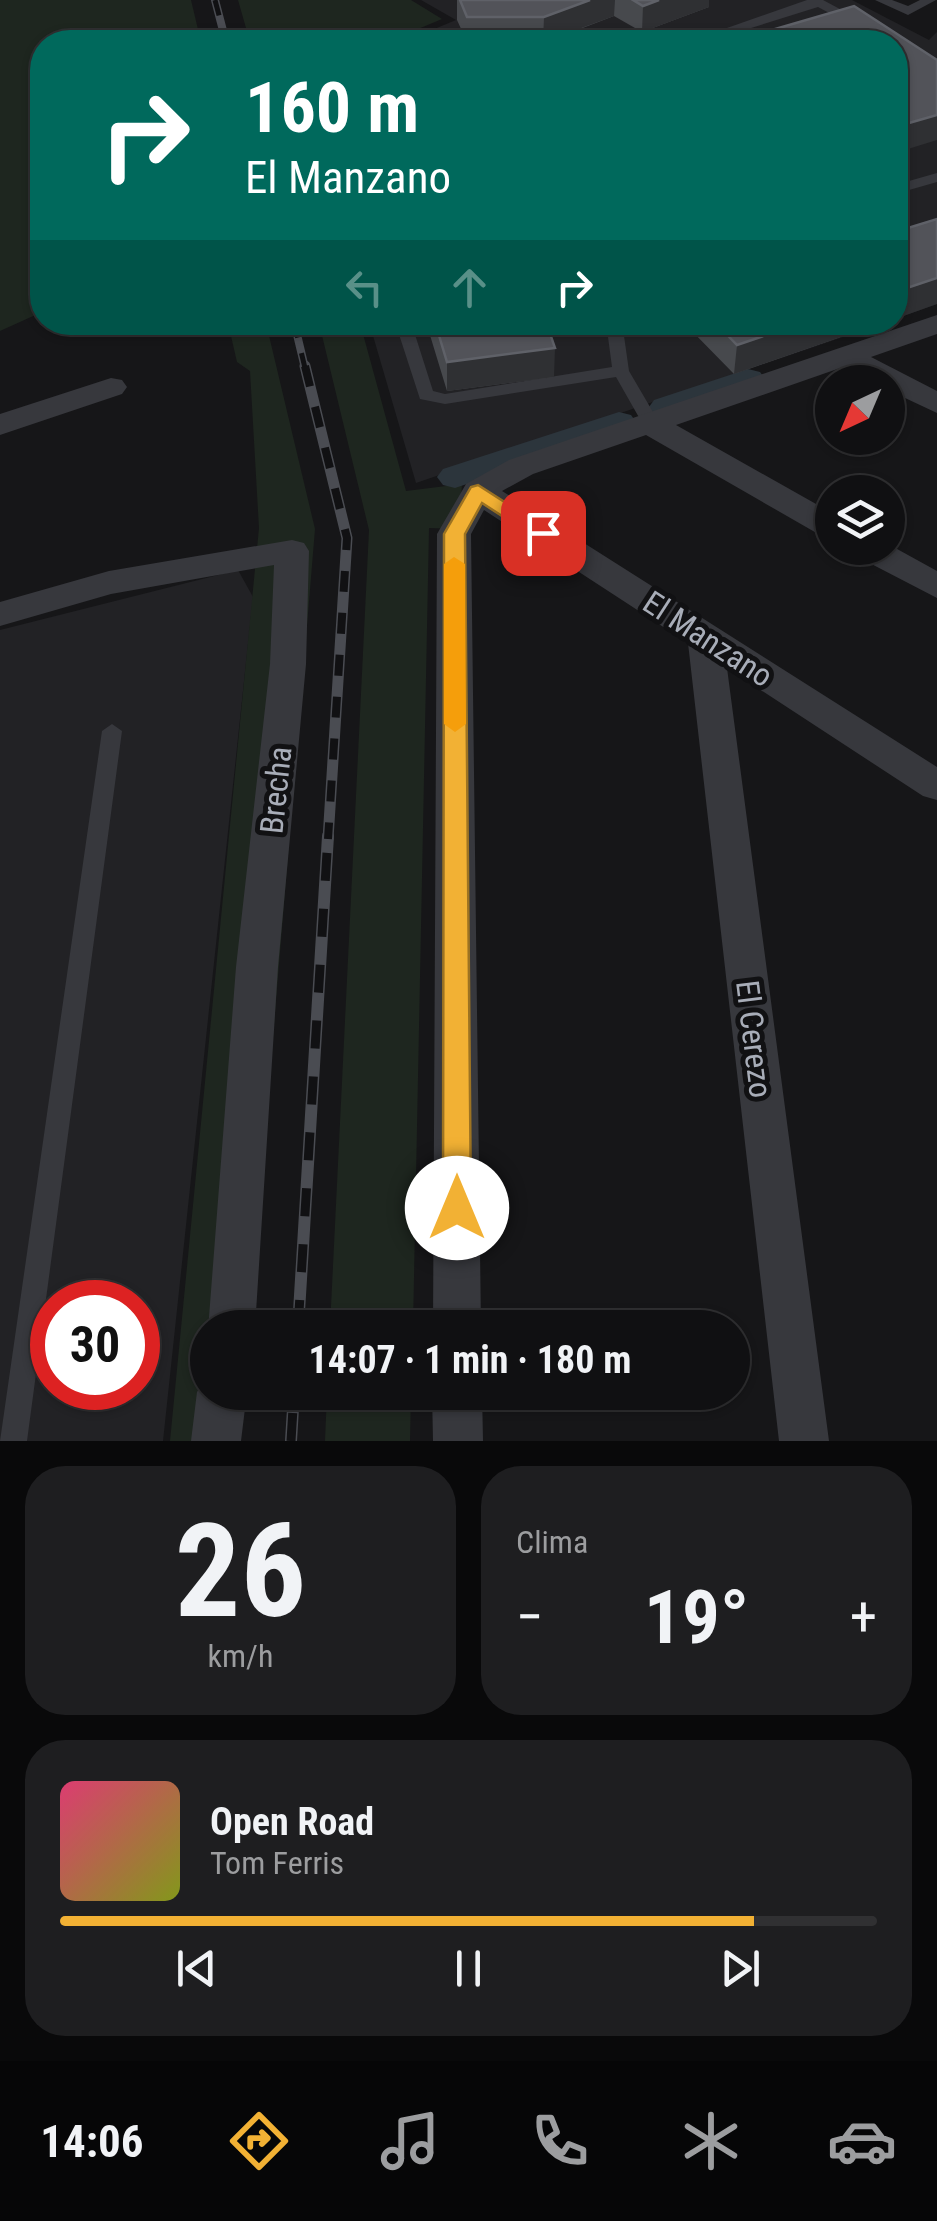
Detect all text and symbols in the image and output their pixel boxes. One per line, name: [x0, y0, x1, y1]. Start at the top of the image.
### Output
text: 160 m: [245, 67, 419, 149]
icon: right: [80, 70, 210, 200]
text: El Manzano: [245, 151, 451, 204]
icon: left: [337, 260, 392, 315]
icon: ahead: [442, 260, 497, 315]
icon: right: [547, 260, 602, 315]
north arrow: [815, 365, 905, 455]
map controls: [815, 365, 905, 565]
button: layers: [815, 475, 905, 565]
pin: [501, 491, 586, 576]
icon: arrive: [516, 506, 571, 561]
street label: El Manzano: [636, 583, 780, 695]
street label: Brecha: [253, 745, 299, 835]
street label: El Cerezo: [728, 978, 780, 1100]
position arrow: [405, 1156, 509, 1260]
speed limit sign: 30: [30, 1280, 160, 1410]
text: 14:07 · 1 min · 180 m: [309, 1338, 631, 1382]
text: 26: [175, 1495, 306, 1648]
text: Clima: [516, 1523, 588, 1561]
text: 19°: [644, 1573, 749, 1661]
text: −: [516, 1585, 544, 1649]
text: +: [850, 1585, 877, 1649]
text: km/h: [208, 1637, 273, 1675]
text: Open Road: [210, 1800, 374, 1844]
text: Tom Ferris: [210, 1844, 344, 1882]
icon: previous: [169, 1941, 224, 1996]
icon: pause: [441, 1941, 496, 1996]
icon: next: [713, 1941, 768, 1996]
icon: directions: [224, 2106, 294, 2176]
icon: music: [375, 2106, 445, 2176]
icon: phone: [525, 2106, 595, 2176]
icon: climate: [676, 2106, 746, 2176]
icon: car: [827, 2106, 897, 2176]
text: 14:06: [40, 2115, 144, 2168]

